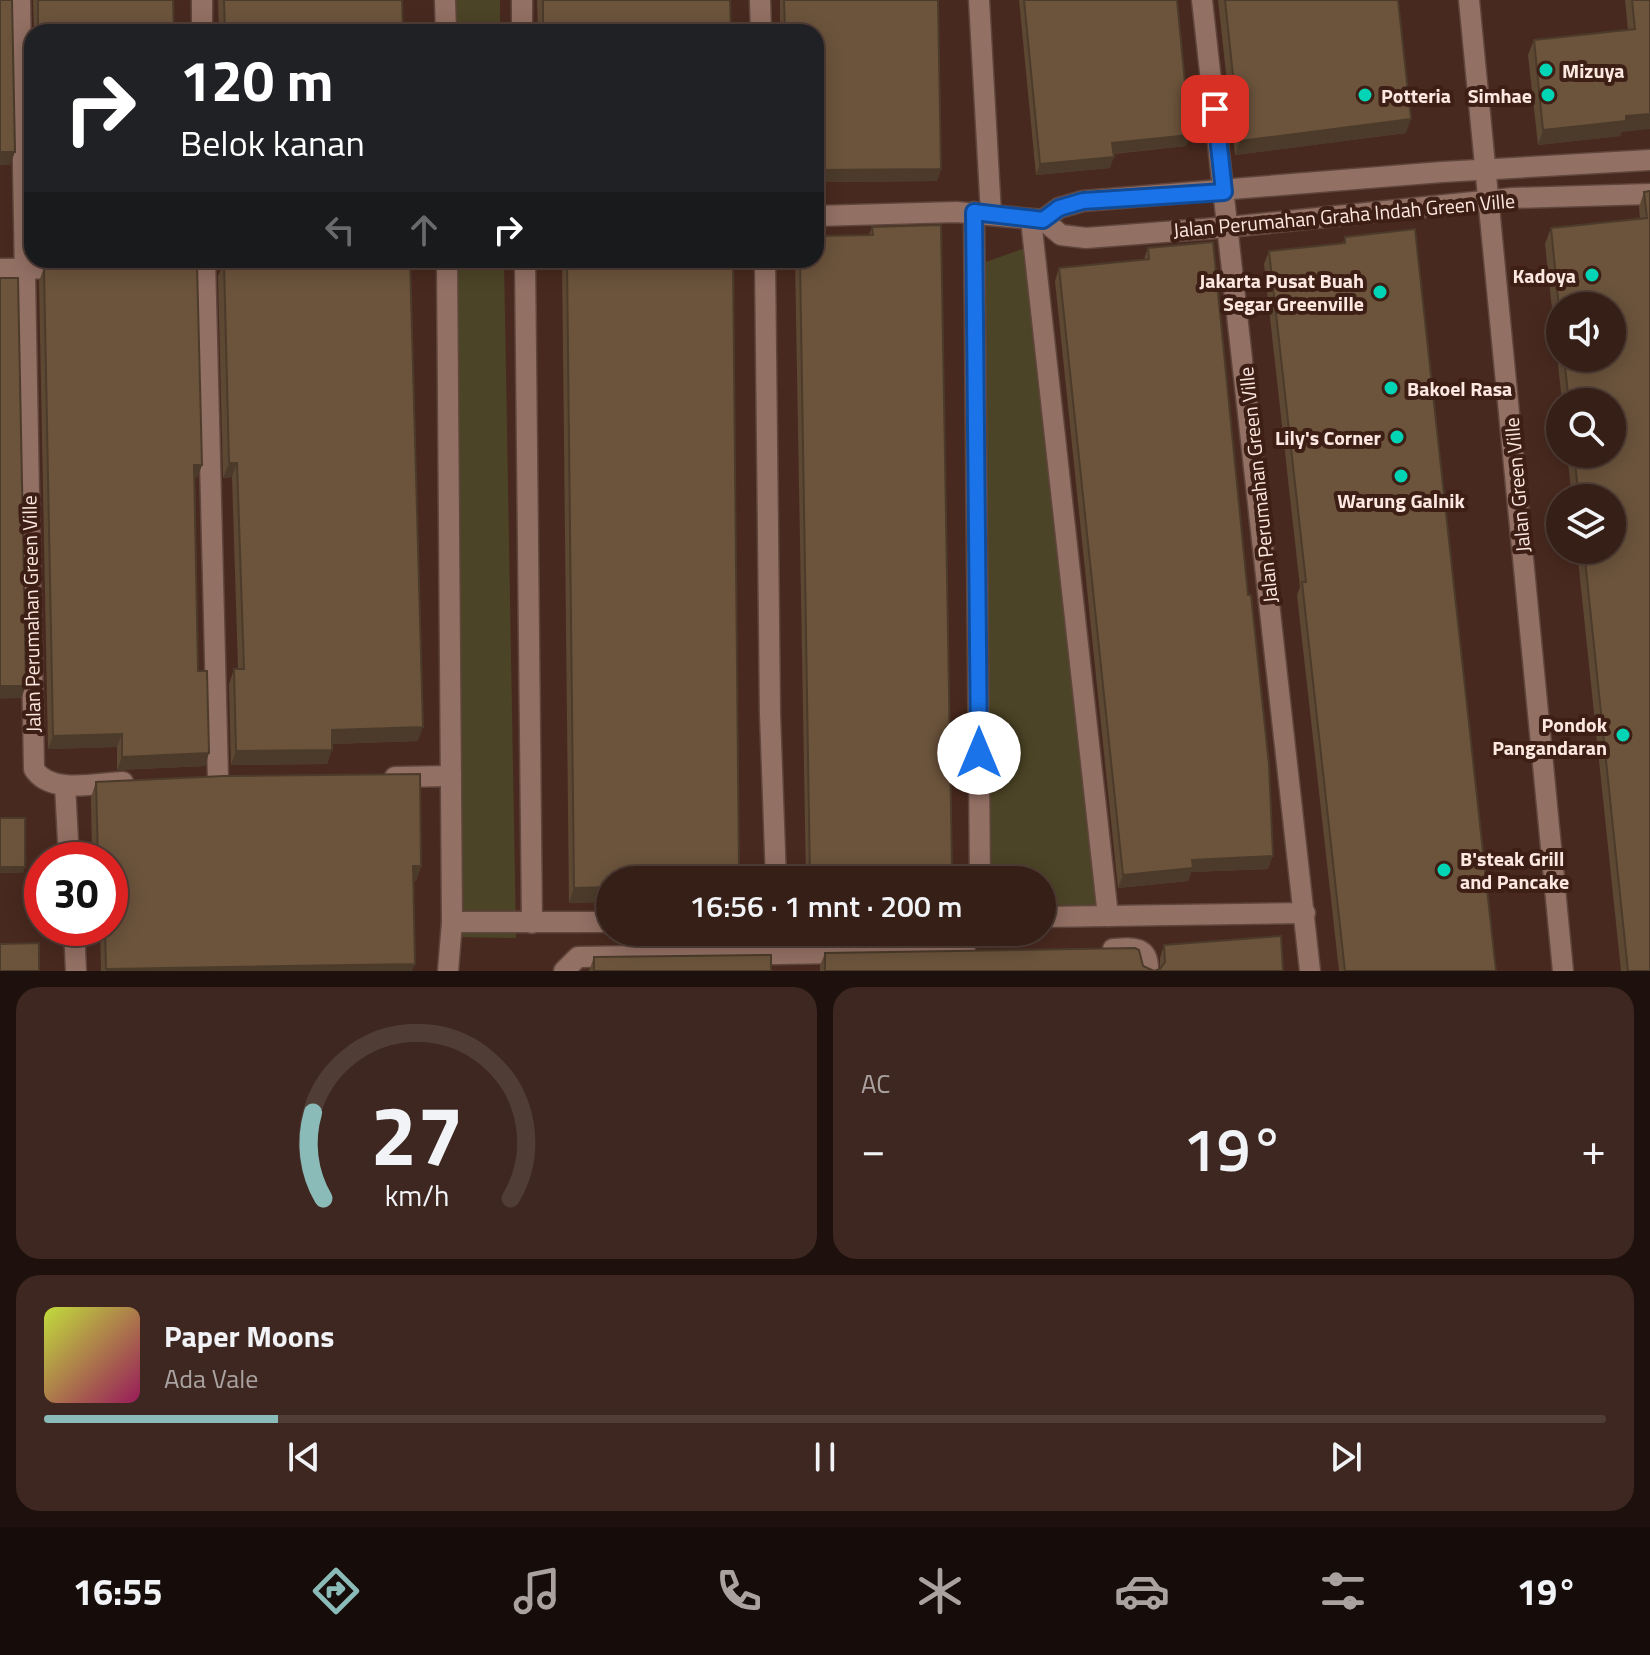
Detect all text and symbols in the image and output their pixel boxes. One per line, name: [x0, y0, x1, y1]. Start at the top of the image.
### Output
text: 120 m: [180, 38, 333, 123]
place label: Mizuya: [1562, 55, 1625, 86]
icon: right: [48, 56, 152, 160]
marker: Mizuya: [1537, 61, 1555, 79]
pin: [1181, 75, 1249, 143]
place label: Potteria: [1381, 80, 1451, 111]
place label: Simhae: [1468, 80, 1532, 111]
marker: Potteria: [1356, 86, 1374, 104]
marker: Simhae: [1539, 86, 1557, 104]
icon: arrive: [1193, 87, 1237, 131]
text: Belok kanan: [180, 115, 365, 170]
street label: Jalan Perumahan Graha Indah Green Ville: [1172, 185, 1516, 245]
icon: left: [318, 208, 362, 252]
icon: ahead: [402, 208, 446, 252]
icon: right: [486, 208, 530, 252]
place label: Kadoya: [1513, 260, 1576, 291]
place label: Jakarta Pusat Buah Segar Greenville: [1199, 265, 1364, 319]
marker: Kadoya: [1583, 266, 1601, 284]
marker: Jakarta Pusat Buah Segar Greenville: [1371, 283, 1389, 301]
map controls: [1546, 292, 1626, 564]
button: sound: [1546, 292, 1626, 372]
street label: Jalan Perumahan Green Ville: [1230, 365, 1286, 605]
place label: Bakoel Rasa: [1407, 373, 1512, 404]
marker: Bakoel Rasa: [1382, 379, 1400, 397]
button: search: [1546, 388, 1626, 468]
street label: Jalan Green Ville: [1496, 416, 1538, 554]
place label: Lily's Corner: [1275, 422, 1382, 453]
marker: Lily's Corner: [1388, 428, 1406, 446]
marker: Warung Galnik: [1392, 467, 1410, 485]
button: layers: [1546, 484, 1626, 564]
place label: Warung Galnik: [1337, 485, 1465, 516]
street label: Jalan Perumahan Green Ville: [13, 495, 49, 733]
place label: Pondok Pangandaran: [1492, 709, 1608, 763]
position arrow: [937, 711, 1021, 795]
marker: Pondok Pangandaran: [1614, 726, 1632, 744]
speed limit sign: 30: [24, 842, 128, 946]
place label: B'steak Grill and Pancake: [1460, 843, 1569, 897]
marker: B'steak Grill and Pancake: [1435, 861, 1453, 879]
text: 16:56 · 1 mnt · 200 m: [690, 883, 962, 929]
text: AC: [861, 1064, 890, 1103]
text: 27: [370, 1071, 463, 1197]
text: 19°: [1183, 1103, 1284, 1194]
text: −: [861, 1115, 886, 1182]
text: +: [1581, 1115, 1606, 1182]
text: km/h: [384, 1174, 449, 1217]
text: Paper Moons: [164, 1313, 334, 1359]
text: Ada Vale: [164, 1359, 258, 1398]
icon: previous: [282, 1435, 326, 1479]
icon: pause: [803, 1435, 847, 1479]
icon: next: [1324, 1435, 1368, 1479]
icon: directions: [308, 1563, 364, 1619]
icon: music: [509, 1563, 565, 1619]
icon: phone: [711, 1563, 767, 1619]
icon: climate: [912, 1563, 968, 1619]
icon: car: [1114, 1563, 1170, 1619]
icon: filters: [1315, 1563, 1371, 1619]
text: 16:55: [73, 1564, 163, 1619]
text: 19°: [1517, 1564, 1577, 1619]

